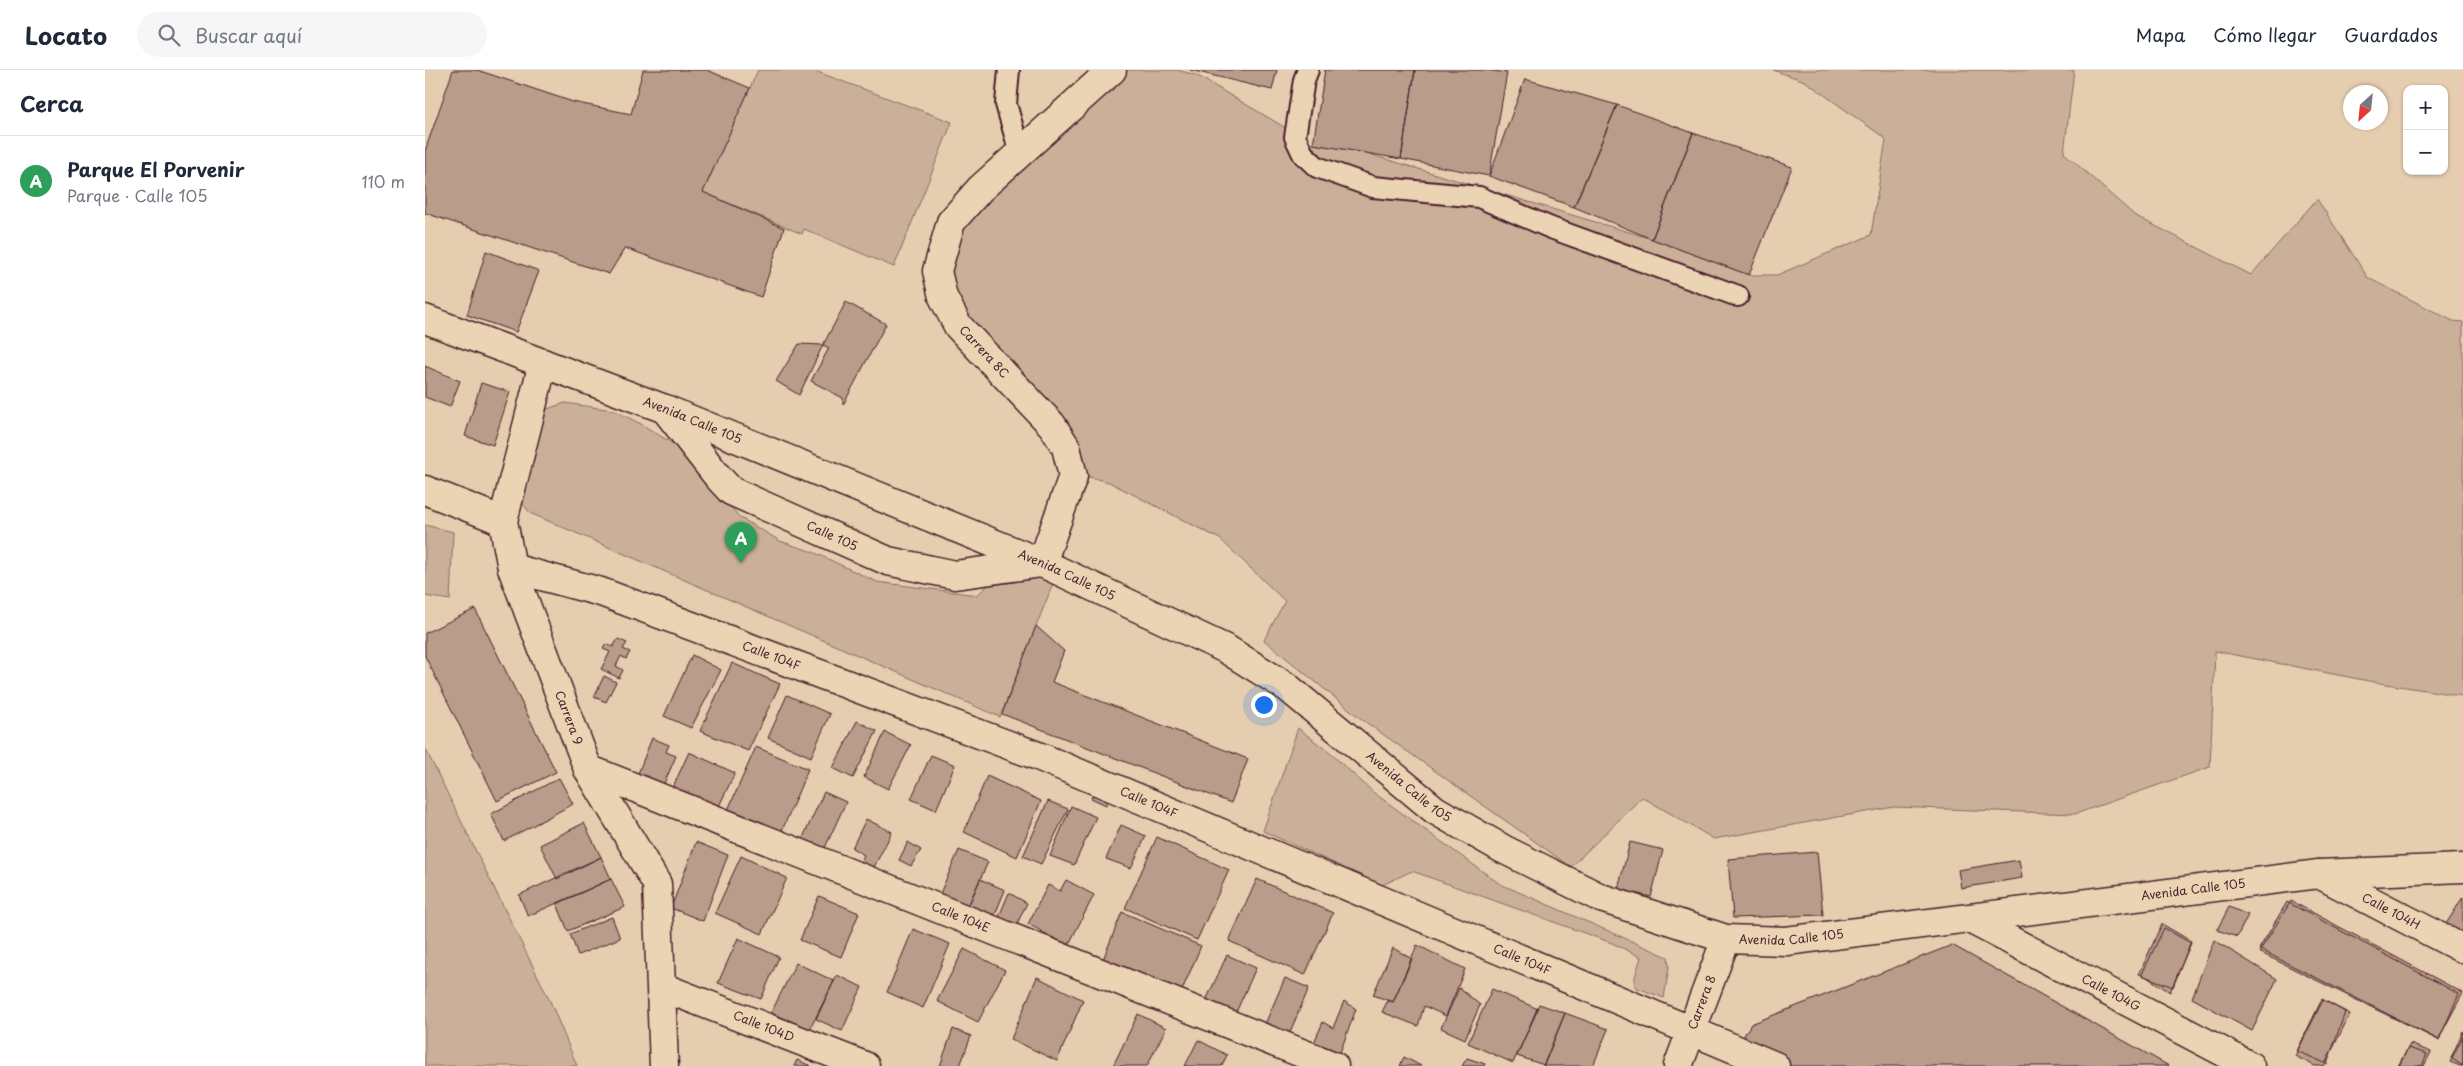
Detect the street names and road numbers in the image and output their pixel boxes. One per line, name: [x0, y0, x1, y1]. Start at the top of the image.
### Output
street label: Carrera 8C: [956, 321, 1014, 382]
street label: Avenida Calle 105: [641, 392, 745, 447]
street label: Calle 105: [804, 516, 861, 554]
street label: Avenida Calle 105: [1016, 544, 1119, 604]
street label: Calle 104F: [740, 636, 803, 674]
street label: Carrera 9: [551, 688, 588, 747]
street label: Avenida Calle 105: [1363, 746, 1455, 826]
street label: Calle 104F: [1117, 781, 1181, 822]
street label: Avenida Calle 105: [2140, 873, 2246, 904]
street label: Calle 104H: [2359, 888, 2424, 933]
street label: Calle 104E: [929, 897, 993, 936]
street label: Avenida Calle 105: [1739, 924, 1845, 949]
street label: Calle 104F: [1491, 939, 1554, 979]
street label: Calle 104G: [2079, 969, 2144, 1015]
street label: Carrera 8: [1683, 972, 1720, 1032]
street label: Calle 104D: [731, 1006, 797, 1046]

